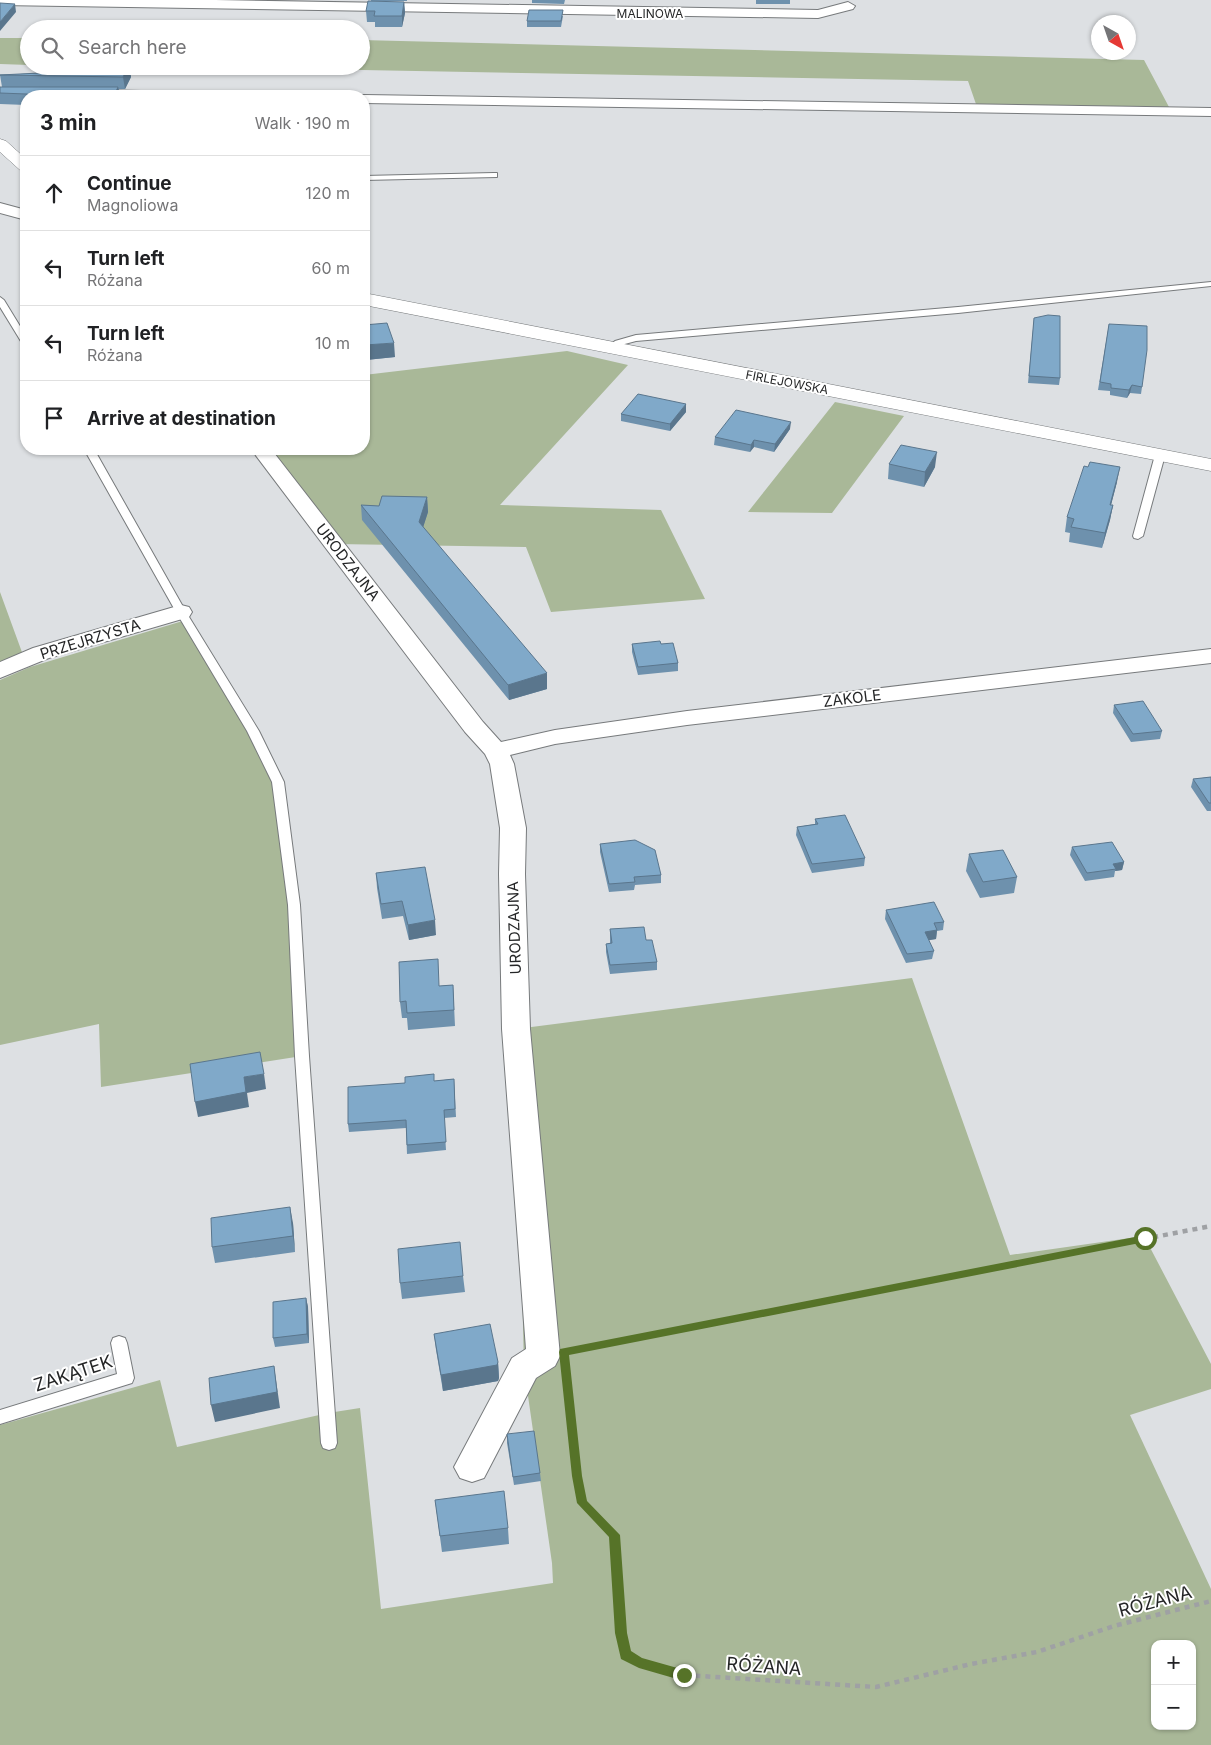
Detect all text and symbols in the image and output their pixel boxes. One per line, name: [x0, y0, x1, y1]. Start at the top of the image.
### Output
street label: MALINOWA: [617, 6, 683, 21]
north arrow: [1091, 15, 1136, 60]
search box: [20, 20, 370, 75]
icon: search: [38, 34, 66, 62]
text: Search here: [78, 36, 187, 59]
text: 3 min: [40, 110, 96, 135]
text: Walk · 190 m: [255, 113, 350, 133]
text: Continue: [87, 172, 172, 195]
icon: ahead: [40, 179, 68, 207]
text: 120 m: [305, 183, 350, 203]
text: Magnoliowa: [87, 195, 178, 215]
text: Turn left: [87, 247, 165, 270]
icon: left: [40, 254, 68, 282]
text: 60 m: [311, 258, 350, 278]
text: Różana: [87, 270, 143, 290]
text: Turn left: [87, 322, 165, 345]
icon: left: [40, 329, 68, 357]
text: 10 m: [315, 333, 350, 353]
text: Różana: [87, 345, 143, 365]
street label: FIRLEJOWSKA: [744, 367, 830, 397]
icon: arrive: [40, 404, 68, 432]
text: Arrive at destination: [87, 407, 276, 430]
street label: URODZAJNA: [312, 519, 384, 605]
street label: PRZEJRZYSTA: [38, 615, 142, 663]
street label: ZAKOLE: [822, 685, 882, 711]
street label: URODZAJNA: [503, 881, 525, 975]
route start: [1134, 1227, 1157, 1250]
street label: ZAKĄTEK: [31, 1350, 115, 1396]
street label: RÓŻANA: [1116, 1580, 1194, 1621]
map controls: [1151, 1640, 1196, 1730]
button: +: [1151, 1640, 1196, 1685]
street label: RÓŻANA: [726, 1652, 802, 1679]
route end: [673, 1664, 696, 1687]
button: −: [1151, 1685, 1196, 1730]

